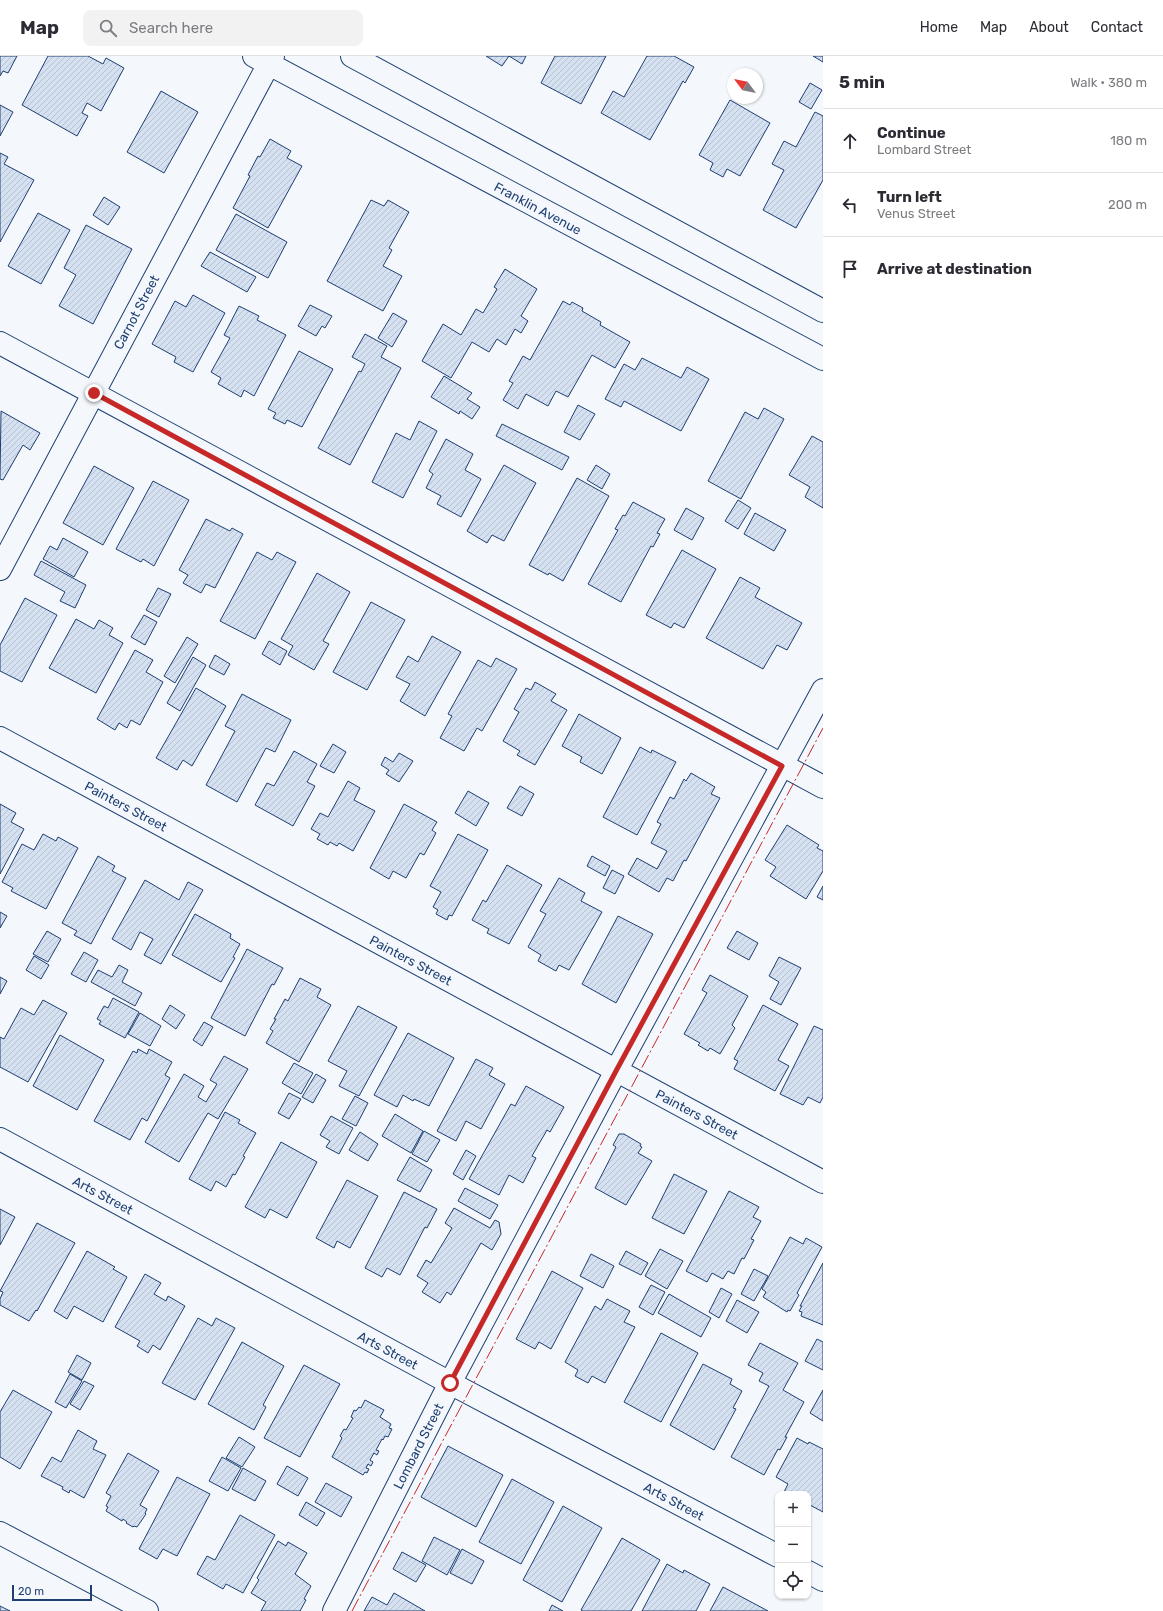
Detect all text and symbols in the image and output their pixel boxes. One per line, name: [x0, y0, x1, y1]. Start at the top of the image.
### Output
search box: [83, 10, 363, 46]
text: Map: [20, 16, 59, 39]
icon: search: [97, 17, 119, 39]
text: Search here: [129, 19, 213, 37]
text: Home: [920, 19, 958, 36]
text: Map: [980, 19, 1007, 36]
text: About: [1029, 19, 1069, 36]
text: Contact: [1091, 19, 1143, 36]
north arrow: [727, 68, 763, 104]
text: 5 min: [839, 72, 885, 92]
text: Walk · 380 m: [1070, 75, 1147, 90]
text: Continue: [877, 124, 946, 142]
icon: ahead: [839, 130, 861, 152]
text: 180 m: [1110, 133, 1147, 148]
text: Lombard Street: [877, 142, 971, 157]
street label: Franklin Avenue: [492, 179, 584, 238]
text: Turn left: [877, 188, 942, 206]
icon: left: [839, 194, 861, 216]
text: 200 m: [1108, 197, 1147, 212]
text: Venus Street: [877, 206, 955, 221]
icon: arrive: [839, 258, 861, 280]
text: Arrive at destination: [877, 260, 1032, 278]
street label: Carnot Street: [111, 273, 162, 352]
route end: [85, 384, 103, 402]
street label: Painters Street: [82, 778, 169, 834]
street label: Painters Street: [367, 932, 454, 988]
street label: Painters Street: [653, 1086, 740, 1142]
street label: Arts Street: [70, 1173, 135, 1218]
street label: Arts Street: [355, 1328, 420, 1373]
route start: [441, 1374, 459, 1392]
street label: Lombard Street: [390, 1401, 447, 1492]
street label: Arts Street: [641, 1479, 706, 1524]
map controls: [775, 1491, 811, 1599]
button: +: [775, 1491, 811, 1527]
button: −: [775, 1527, 811, 1563]
button: locate: [775, 1563, 811, 1599]
scale bar: [12, 1583, 92, 1602]
text: 20 m: [18, 1585, 44, 1598]

